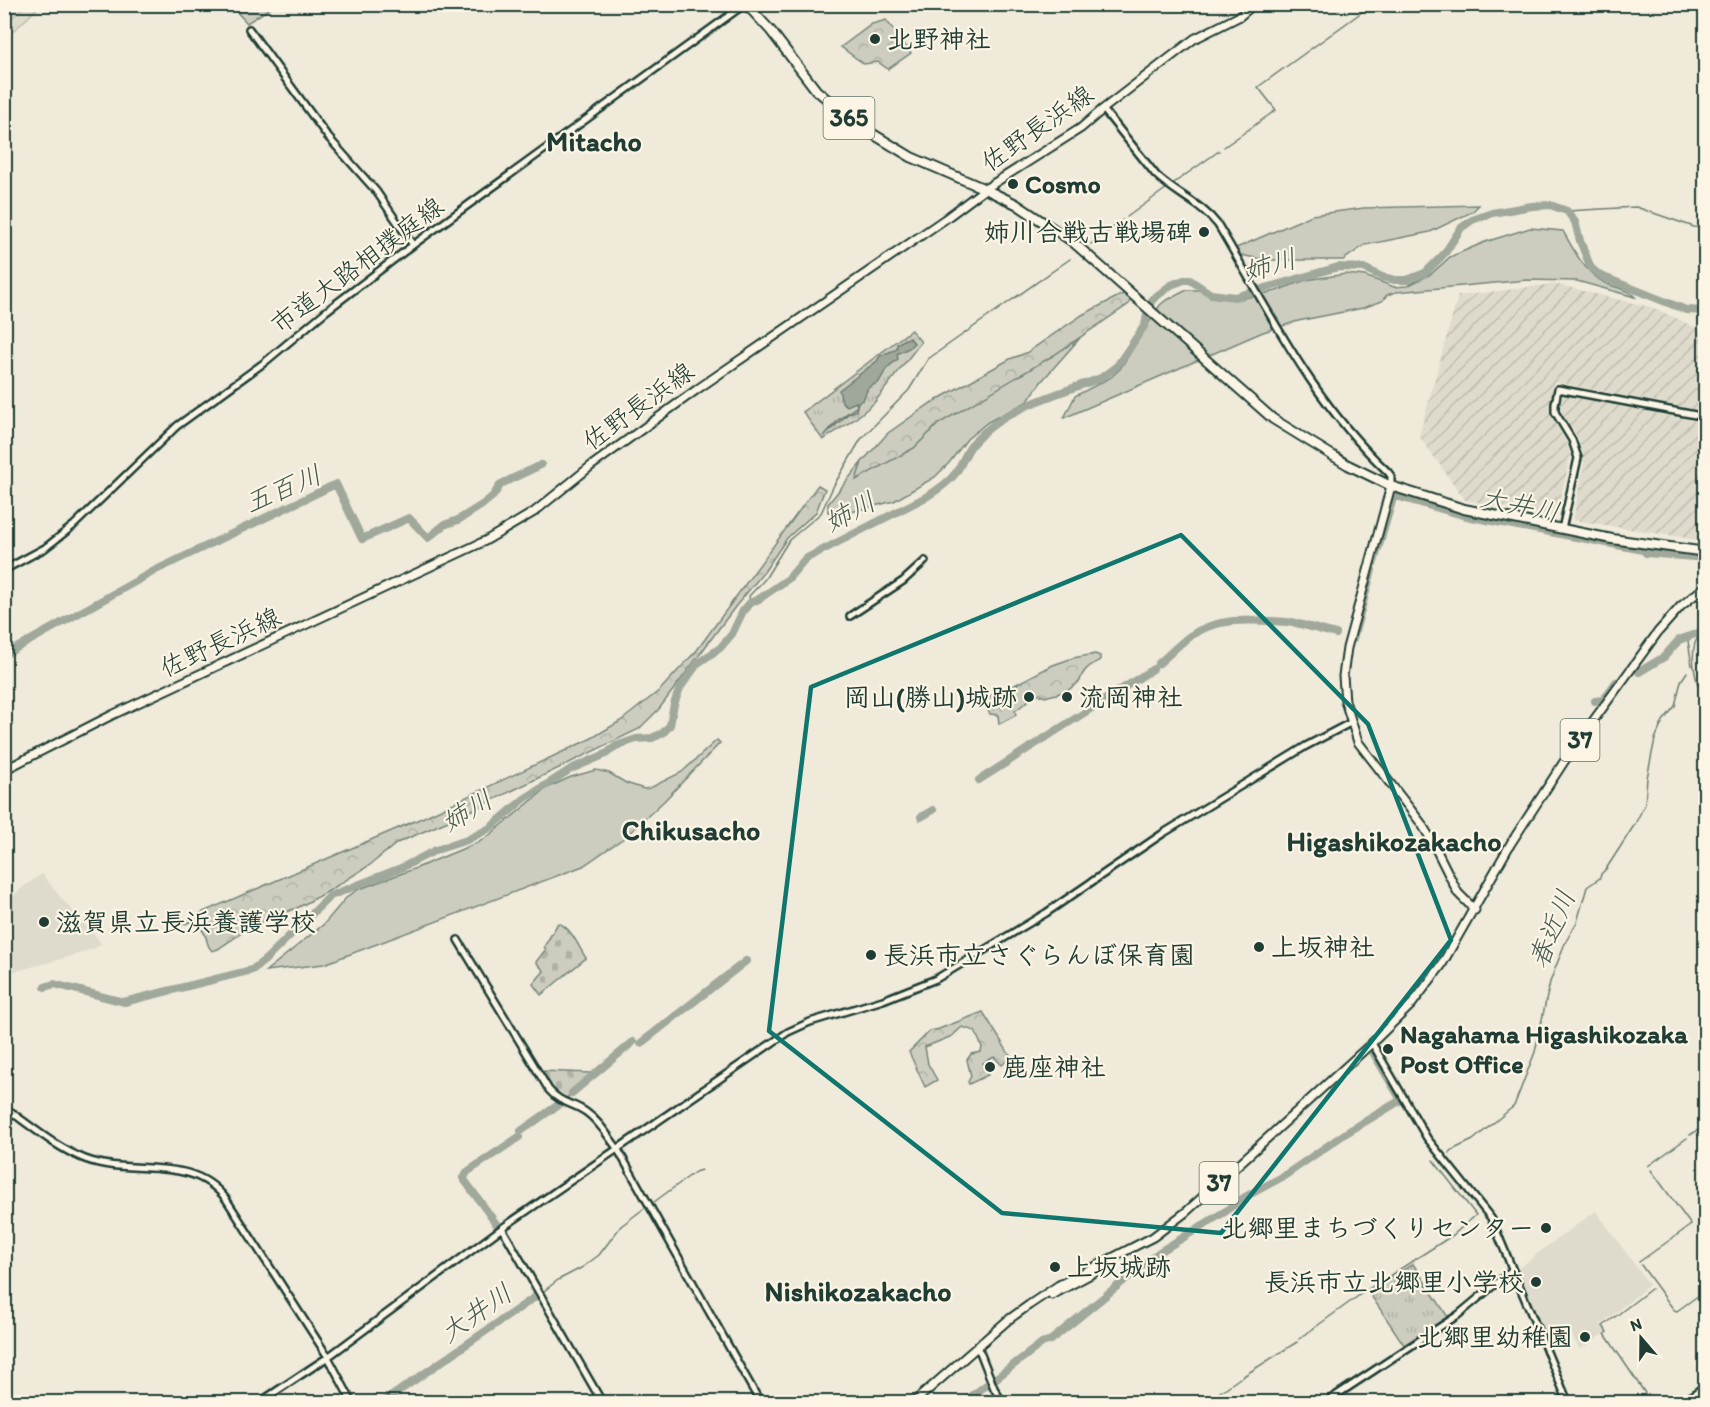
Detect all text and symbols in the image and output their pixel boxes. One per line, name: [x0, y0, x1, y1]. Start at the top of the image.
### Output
place label: 北野神社: [887, 23, 991, 55]
marker: 北野神社: [868, 32, 882, 46]
street label: 佐野長浜線: [975, 78, 1099, 178]
road number: 365: [824, 97, 874, 139]
district label: Mitacho: [546, 124, 642, 158]
place label: Cosmo: [1025, 168, 1101, 200]
marker: Cosmo: [1006, 177, 1020, 191]
street label: 市道大路相撲庭線: [264, 190, 450, 340]
place label: 姉川合戦古戦場碑: [984, 216, 1192, 248]
marker: 姉川合戦古戦場碑: [1197, 225, 1211, 239]
water label: 姉川: [1239, 241, 1300, 288]
street label: 佐野長浜線: [576, 355, 700, 457]
water label: 五百川: [239, 458, 327, 520]
water label: 大井川: [1477, 480, 1563, 529]
water label: 姉川: [818, 484, 881, 539]
street label: 佐野長浜線: [154, 600, 286, 684]
place label: 岡山(勝山)城跡: [844, 681, 1017, 713]
place label: 流岡神社: [1079, 681, 1183, 713]
marker: 岡山(勝山)城跡: [1022, 690, 1036, 704]
marker: 流岡神社: [1060, 690, 1074, 704]
road number: 37: [1560, 719, 1600, 761]
water label: 姉川: [435, 783, 498, 839]
district label: Chikusacho: [622, 813, 760, 847]
district label: Higashikozakacho: [1286, 824, 1502, 858]
water label: 春近川: [1521, 885, 1582, 973]
place label: 滋賀県立長浜養護学校: [56, 906, 316, 938]
marker: 滋賀県立長浜養護学校: [37, 915, 51, 929]
place label: 上坂神社: [1271, 931, 1375, 963]
place label: 長浜市立さぐらんぼ保育園: [883, 939, 1195, 971]
marker: 上坂神社: [1252, 940, 1266, 954]
marker: 長浜市立さぐらんぼ保育園: [864, 948, 878, 962]
place label: Nagahama Higashikozaka Post Office: [1400, 1018, 1688, 1080]
marker: Nagahama Higashikozaka Post Office: [1381, 1042, 1395, 1056]
place label: 鹿座神社: [1002, 1051, 1106, 1083]
marker: 鹿座神社: [983, 1060, 997, 1074]
road number: 37: [1200, 1162, 1238, 1204]
place label: 北郷里まちづくりセンター: [1221, 1212, 1534, 1244]
marker: 北郷里まちづくりセンター: [1539, 1221, 1553, 1235]
place label: 上坂城跡: [1067, 1251, 1171, 1283]
marker: 上坂城跡: [1048, 1260, 1062, 1274]
place label: 長浜市立北郷里小学校: [1264, 1266, 1524, 1298]
district label: Nishikozakacho: [765, 1274, 951, 1308]
marker: 長浜市立北郷里小学校: [1529, 1275, 1543, 1289]
water label: 大井川: [433, 1276, 518, 1349]
north arrow: [1611, 1308, 1671, 1368]
text: N: [1628, 1314, 1644, 1335]
place label: 北郷里幼稚園: [1417, 1321, 1573, 1353]
marker: 北郷里幼稚園: [1578, 1330, 1592, 1344]

